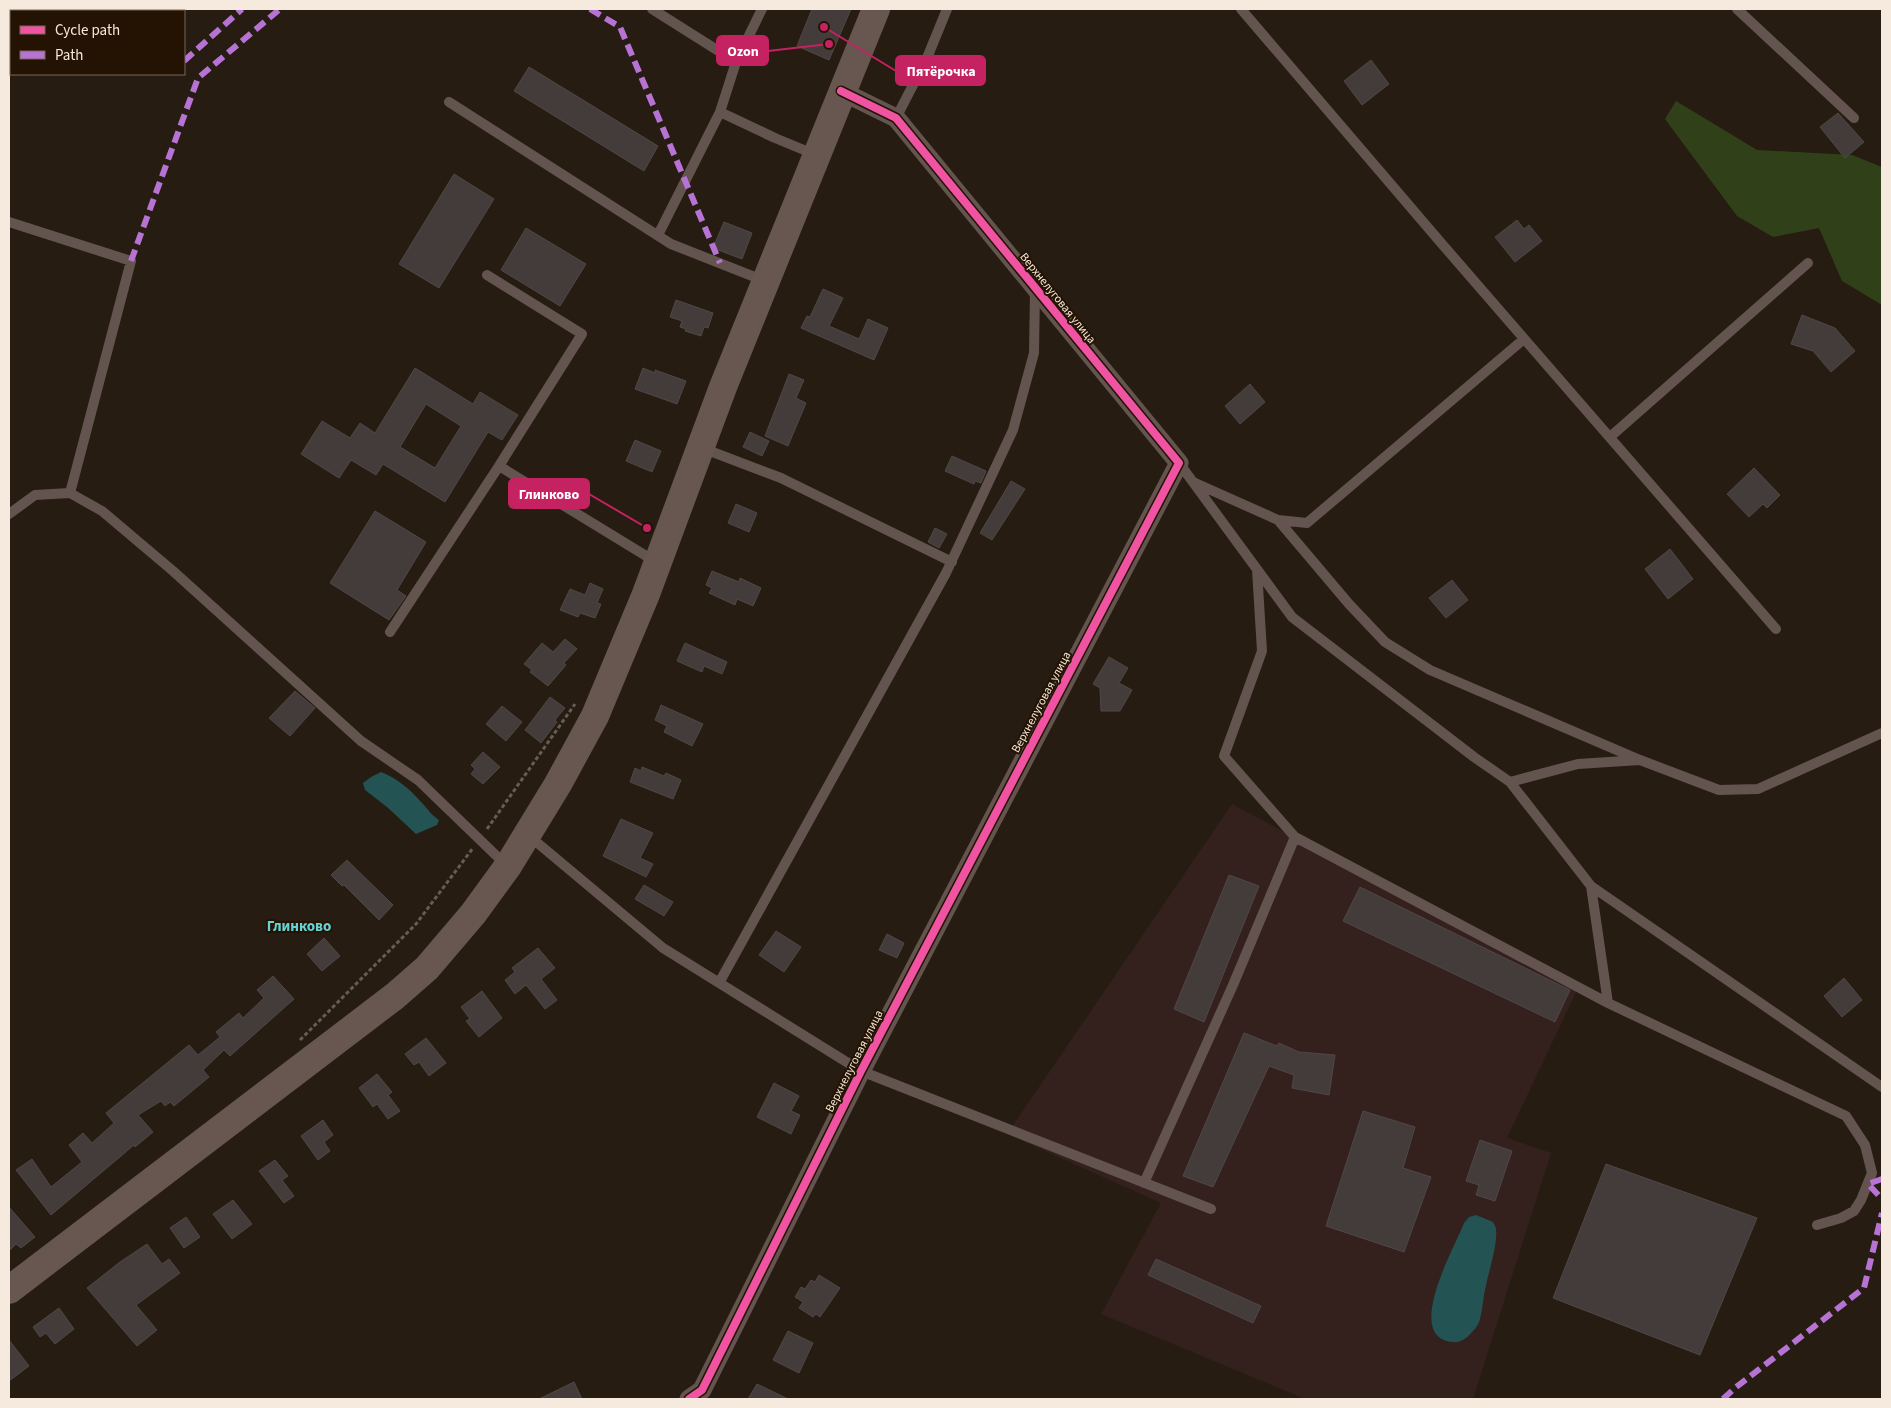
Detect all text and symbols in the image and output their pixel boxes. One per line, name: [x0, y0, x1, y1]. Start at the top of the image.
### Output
legend: [10, 10, 185, 75]
text: Cycle path: [55, 20, 120, 41]
callout: Ozon: [717, 36, 768, 65]
text: Ozon: [727, 42, 759, 62]
text: Path: [55, 45, 83, 66]
callout: Пятёрочка: [896, 56, 985, 85]
text: Пятёрочка: [906, 62, 976, 82]
street label: Верхнелуговая улица: [1016, 249, 1100, 347]
callout: Глинково: [509, 479, 589, 508]
text: Глинково: [519, 485, 579, 505]
street label: Верхнелуговая улица: [1008, 649, 1075, 756]
district label: Глинково: [267, 916, 331, 937]
street label: Верхнелуговая улица: [821, 1007, 888, 1115]

